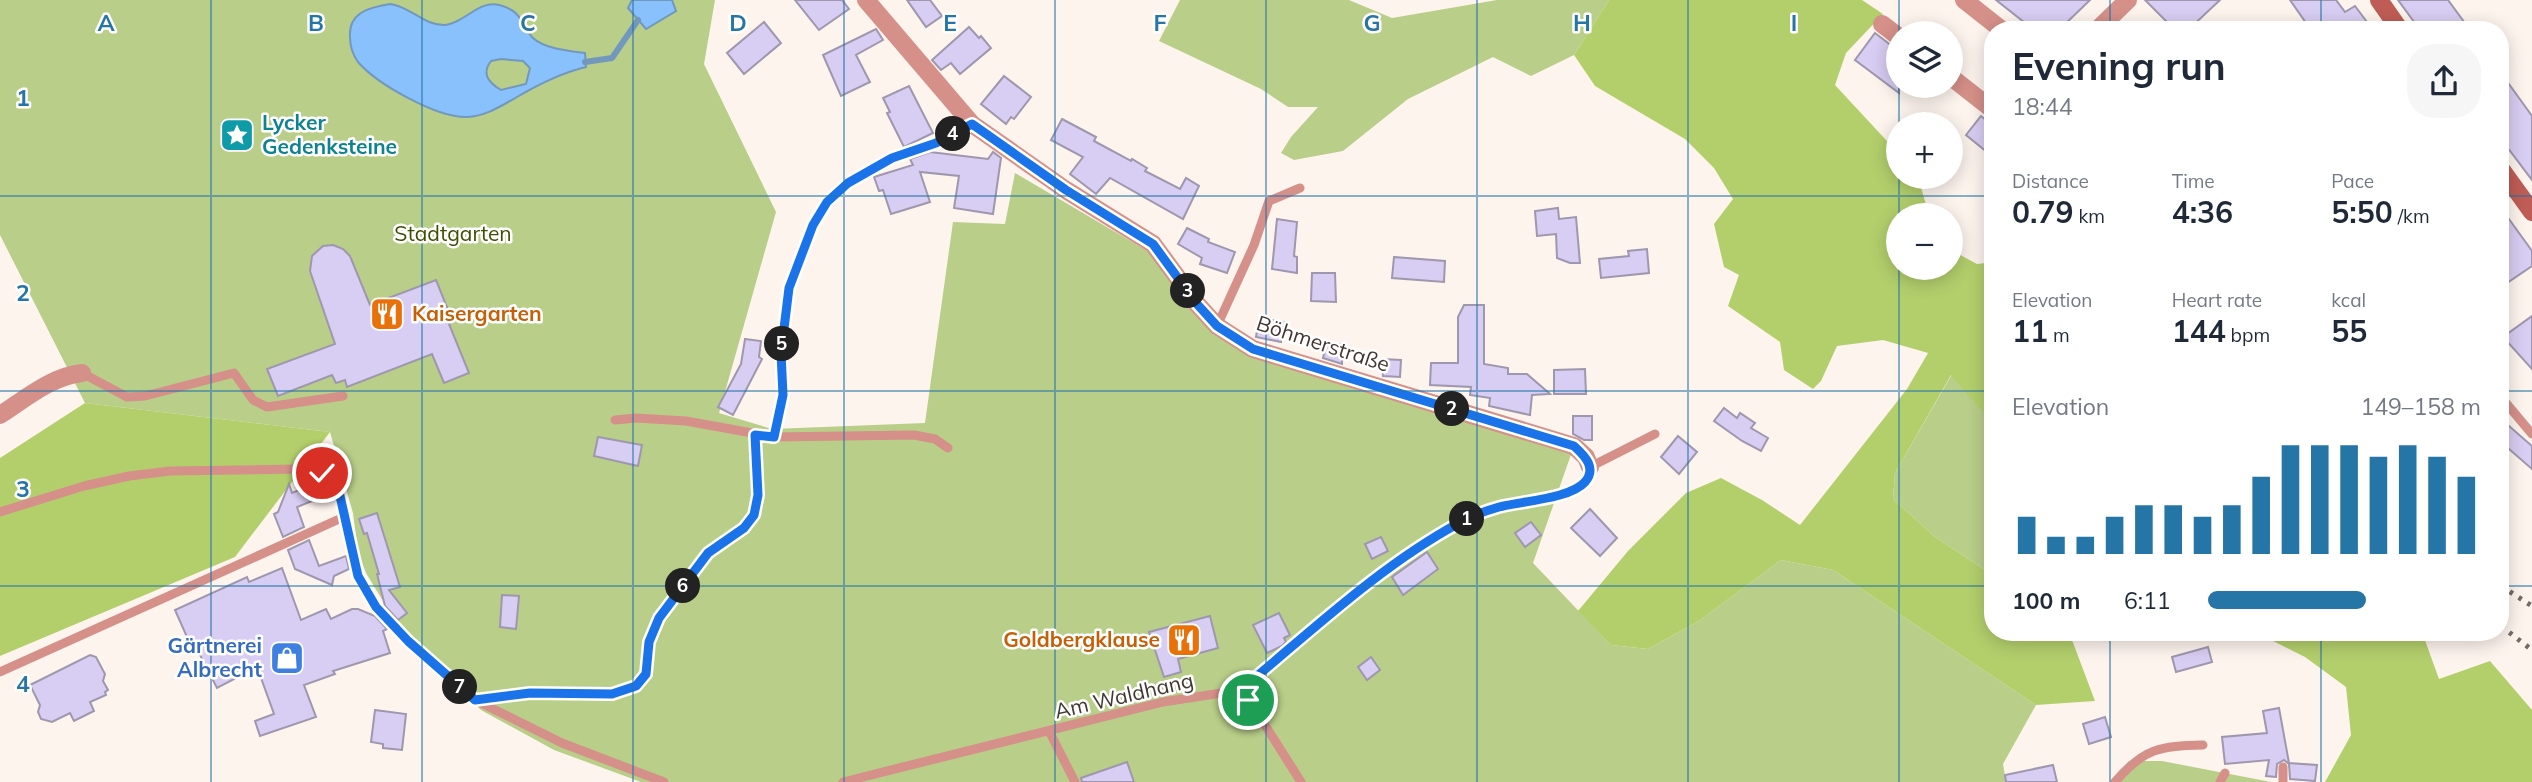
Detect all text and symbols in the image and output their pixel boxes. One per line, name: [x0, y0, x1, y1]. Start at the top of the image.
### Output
text: A: [97, 8, 115, 37]
text: B: [308, 8, 324, 37]
text: C: [520, 8, 536, 37]
text: D: [729, 8, 747, 37]
text: E: [943, 8, 957, 37]
text: F: [1153, 8, 1167, 37]
text: G: [1363, 8, 1381, 37]
text: H: [1573, 8, 1591, 37]
text: I: [1791, 8, 1797, 37]
map controls: [1886, 21, 1963, 280]
button: layers: [1886, 21, 1963, 98]
text: Evening run: [2012, 42, 2226, 90]
button: share: [2407, 44, 2481, 118]
text: 1: [16, 83, 30, 112]
text: 18:44: [2012, 92, 2072, 121]
place label: Lycker Gedenksteine: [262, 109, 397, 159]
button: +: [1886, 112, 1963, 189]
place icon: Lycker Gedenksteine: [218, 116, 256, 154]
pin: 4: [936, 116, 970, 152]
text: 4: [947, 121, 958, 145]
text: Distance: [2012, 169, 2089, 193]
text: Time: [2172, 169, 2215, 193]
text: Pace: [2331, 169, 2374, 193]
text: 0.79: [2012, 193, 2073, 231]
text: 4:36: [2172, 193, 2233, 231]
text: 5:50: [2331, 193, 2393, 231]
button: −: [1886, 203, 1963, 280]
text: km: [2073, 204, 2105, 228]
text: /km: [2393, 204, 2430, 228]
park label: Stadtgarten: [394, 220, 512, 246]
pin: 3: [1170, 274, 1206, 308]
text: 2: [16, 278, 30, 307]
text: 3: [1182, 278, 1193, 302]
text: Elevation: [2012, 288, 2092, 312]
text: Heart rate: [2172, 288, 2262, 312]
text: kcal: [2331, 288, 2366, 312]
restaurant icon: Kaisergarten: [368, 295, 406, 333]
place label: Kaisergarten: [412, 300, 542, 326]
street label: Böhmerstraße: [1253, 309, 1393, 377]
text: 11: [2012, 312, 2048, 350]
text: 144: [2172, 312, 2226, 350]
text: 55: [2331, 312, 2367, 350]
text: m: [2048, 323, 2070, 347]
text: bpm: [2226, 323, 2270, 347]
pin: 5: [764, 326, 800, 362]
text: 5: [776, 331, 787, 355]
pin: 2: [1434, 392, 1470, 426]
text: Elevation: [2012, 392, 2109, 421]
text: 149–158 m: [2360, 392, 2481, 421]
text: 2: [1446, 396, 1457, 420]
pin: [292, 443, 352, 503]
icon: check: [303, 454, 341, 492]
text: 3: [16, 474, 30, 503]
pin: 1: [1450, 502, 1484, 536]
text: 1: [1461, 506, 1472, 530]
pin: 6: [666, 568, 700, 604]
text: 6: [677, 573, 688, 597]
text: 100 m: [2012, 586, 2080, 615]
text: 6:11: [2124, 586, 2171, 615]
restaurant icon: Goldbergklause: [1165, 621, 1203, 659]
place label: Goldbergklause: [1003, 626, 1160, 652]
place label: Gärtnerei Albrecht: [167, 632, 262, 682]
shop icon: Gärtnerei Albrecht: [268, 639, 306, 677]
street label: Am Waldhang: [1052, 666, 1196, 724]
text: 4: [16, 669, 30, 698]
pin: 7: [442, 670, 477, 704]
pin: [1218, 670, 1278, 730]
text: 7: [454, 674, 465, 698]
icon: arrive: [1229, 681, 1267, 719]

